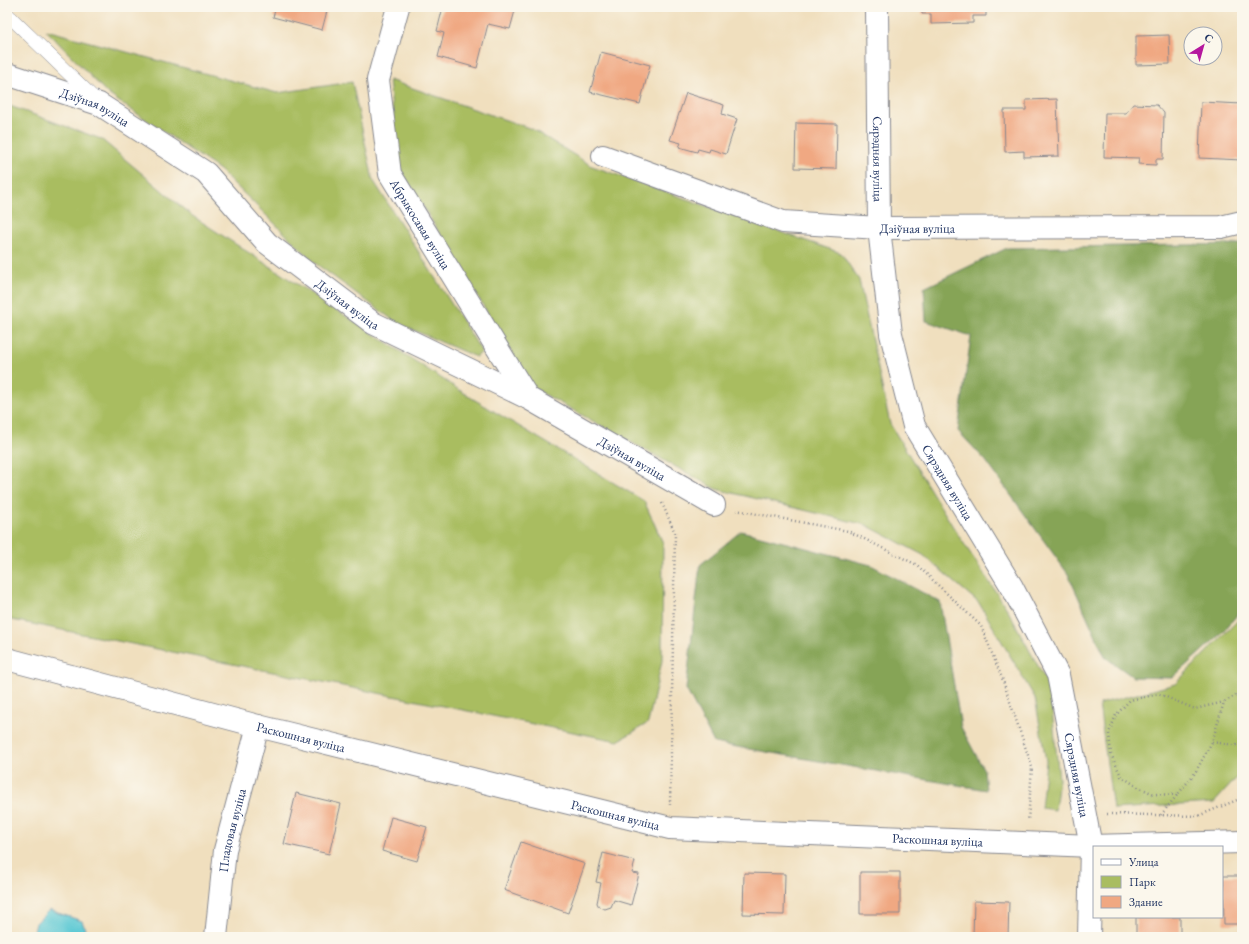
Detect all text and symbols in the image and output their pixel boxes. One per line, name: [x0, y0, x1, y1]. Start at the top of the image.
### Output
north arrow: [1183, 26, 1223, 66]
text: С: [1202, 30, 1217, 46]
street label: Дзіўная вуліца: [58, 84, 133, 131]
street label: Сярэдняя вуліца: [869, 116, 887, 203]
street label: Абрыкосавая вуліца: [385, 175, 455, 273]
street label: Дзіўная вуліца: [879, 220, 956, 237]
street label: Дзіўная вуліца: [312, 275, 383, 334]
street label: Дзіўная вуліца: [595, 432, 669, 485]
street label: Сярэдняя вуліца: [918, 441, 978, 524]
street label: Раскошная вуліца: [255, 718, 348, 756]
street label: Сярэдняя вуліца: [1060, 731, 1093, 819]
street label: Пладовая вуліца: [215, 786, 250, 873]
street label: Раскошная вуліца: [569, 796, 662, 834]
street label: Раскошная вуліца: [892, 830, 984, 850]
legend: [1093, 846, 1223, 918]
text: Улица: [1128, 854, 1159, 870]
text: Парк: [1129, 874, 1156, 890]
text: Здание: [1129, 894, 1163, 910]

